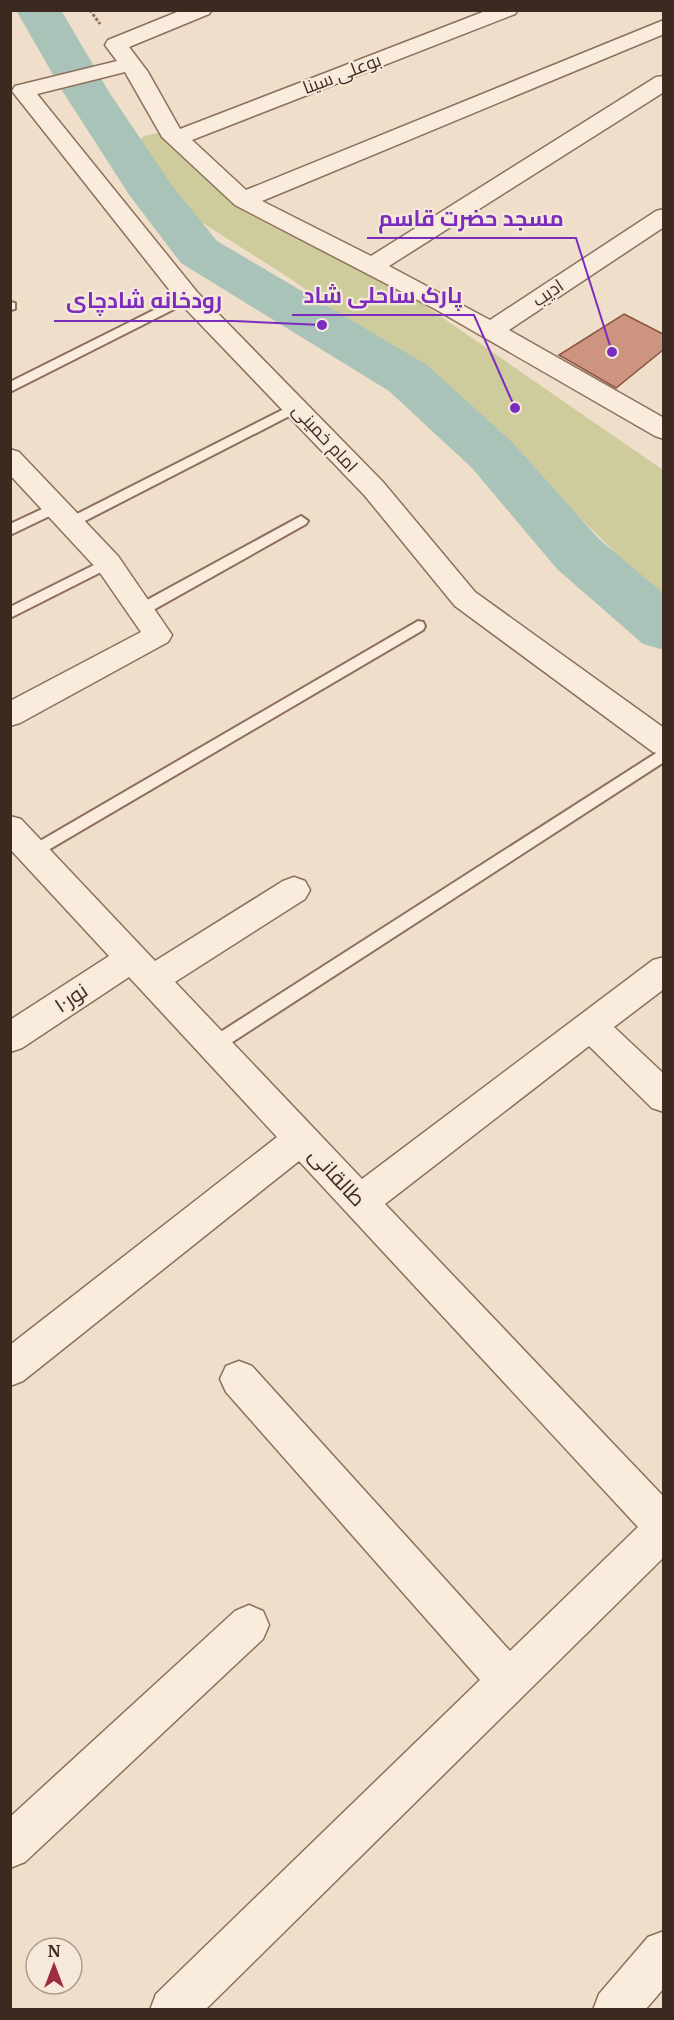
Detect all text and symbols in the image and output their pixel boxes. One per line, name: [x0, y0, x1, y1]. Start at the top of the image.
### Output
street label: بوعلی سینا: [299, 48, 384, 99]
callout: مسجد حضرت قاسم: [367, 198, 576, 238]
text: مسجد حضرت قاسم: [378, 204, 564, 234]
street label: ادیب: [528, 274, 568, 311]
callout: پارک ساحلی شاد: [292, 275, 474, 315]
callout: رودخانه شادچای: [54, 281, 234, 321]
text: پارک ساحلی شاد: [304, 281, 462, 311]
text: رودخانه شادچای: [66, 286, 222, 316]
street label: امام خمینی: [287, 398, 363, 478]
street label: نور۱۰: [49, 977, 93, 1019]
street label: طالقانی: [303, 1141, 372, 1212]
north arrow: [24, 1936, 84, 1996]
text: N: [48, 1941, 61, 1961]

